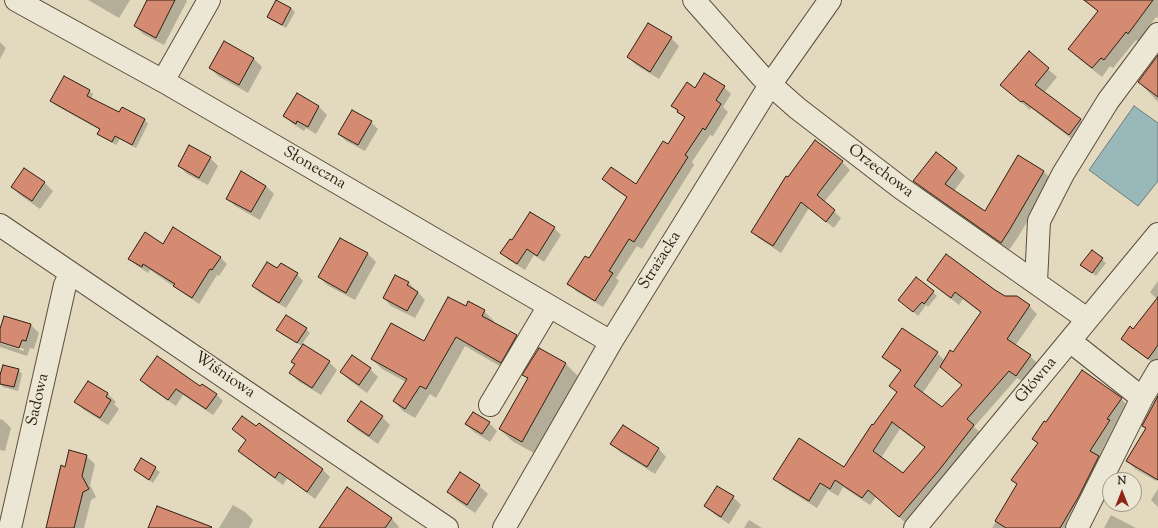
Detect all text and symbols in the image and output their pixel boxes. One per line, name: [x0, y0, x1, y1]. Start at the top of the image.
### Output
street label: Orzechowa: [843, 141, 917, 203]
street label: Słoneczna: [279, 143, 349, 195]
street label: Strażacka: [636, 228, 686, 294]
street label: Wiśniowa: [190, 349, 258, 403]
street label: Główna: [1012, 354, 1062, 408]
street label: Sadowa: [24, 372, 54, 428]
north arrow: [1102, 472, 1142, 512]
text: N: [1118, 473, 1126, 489]

